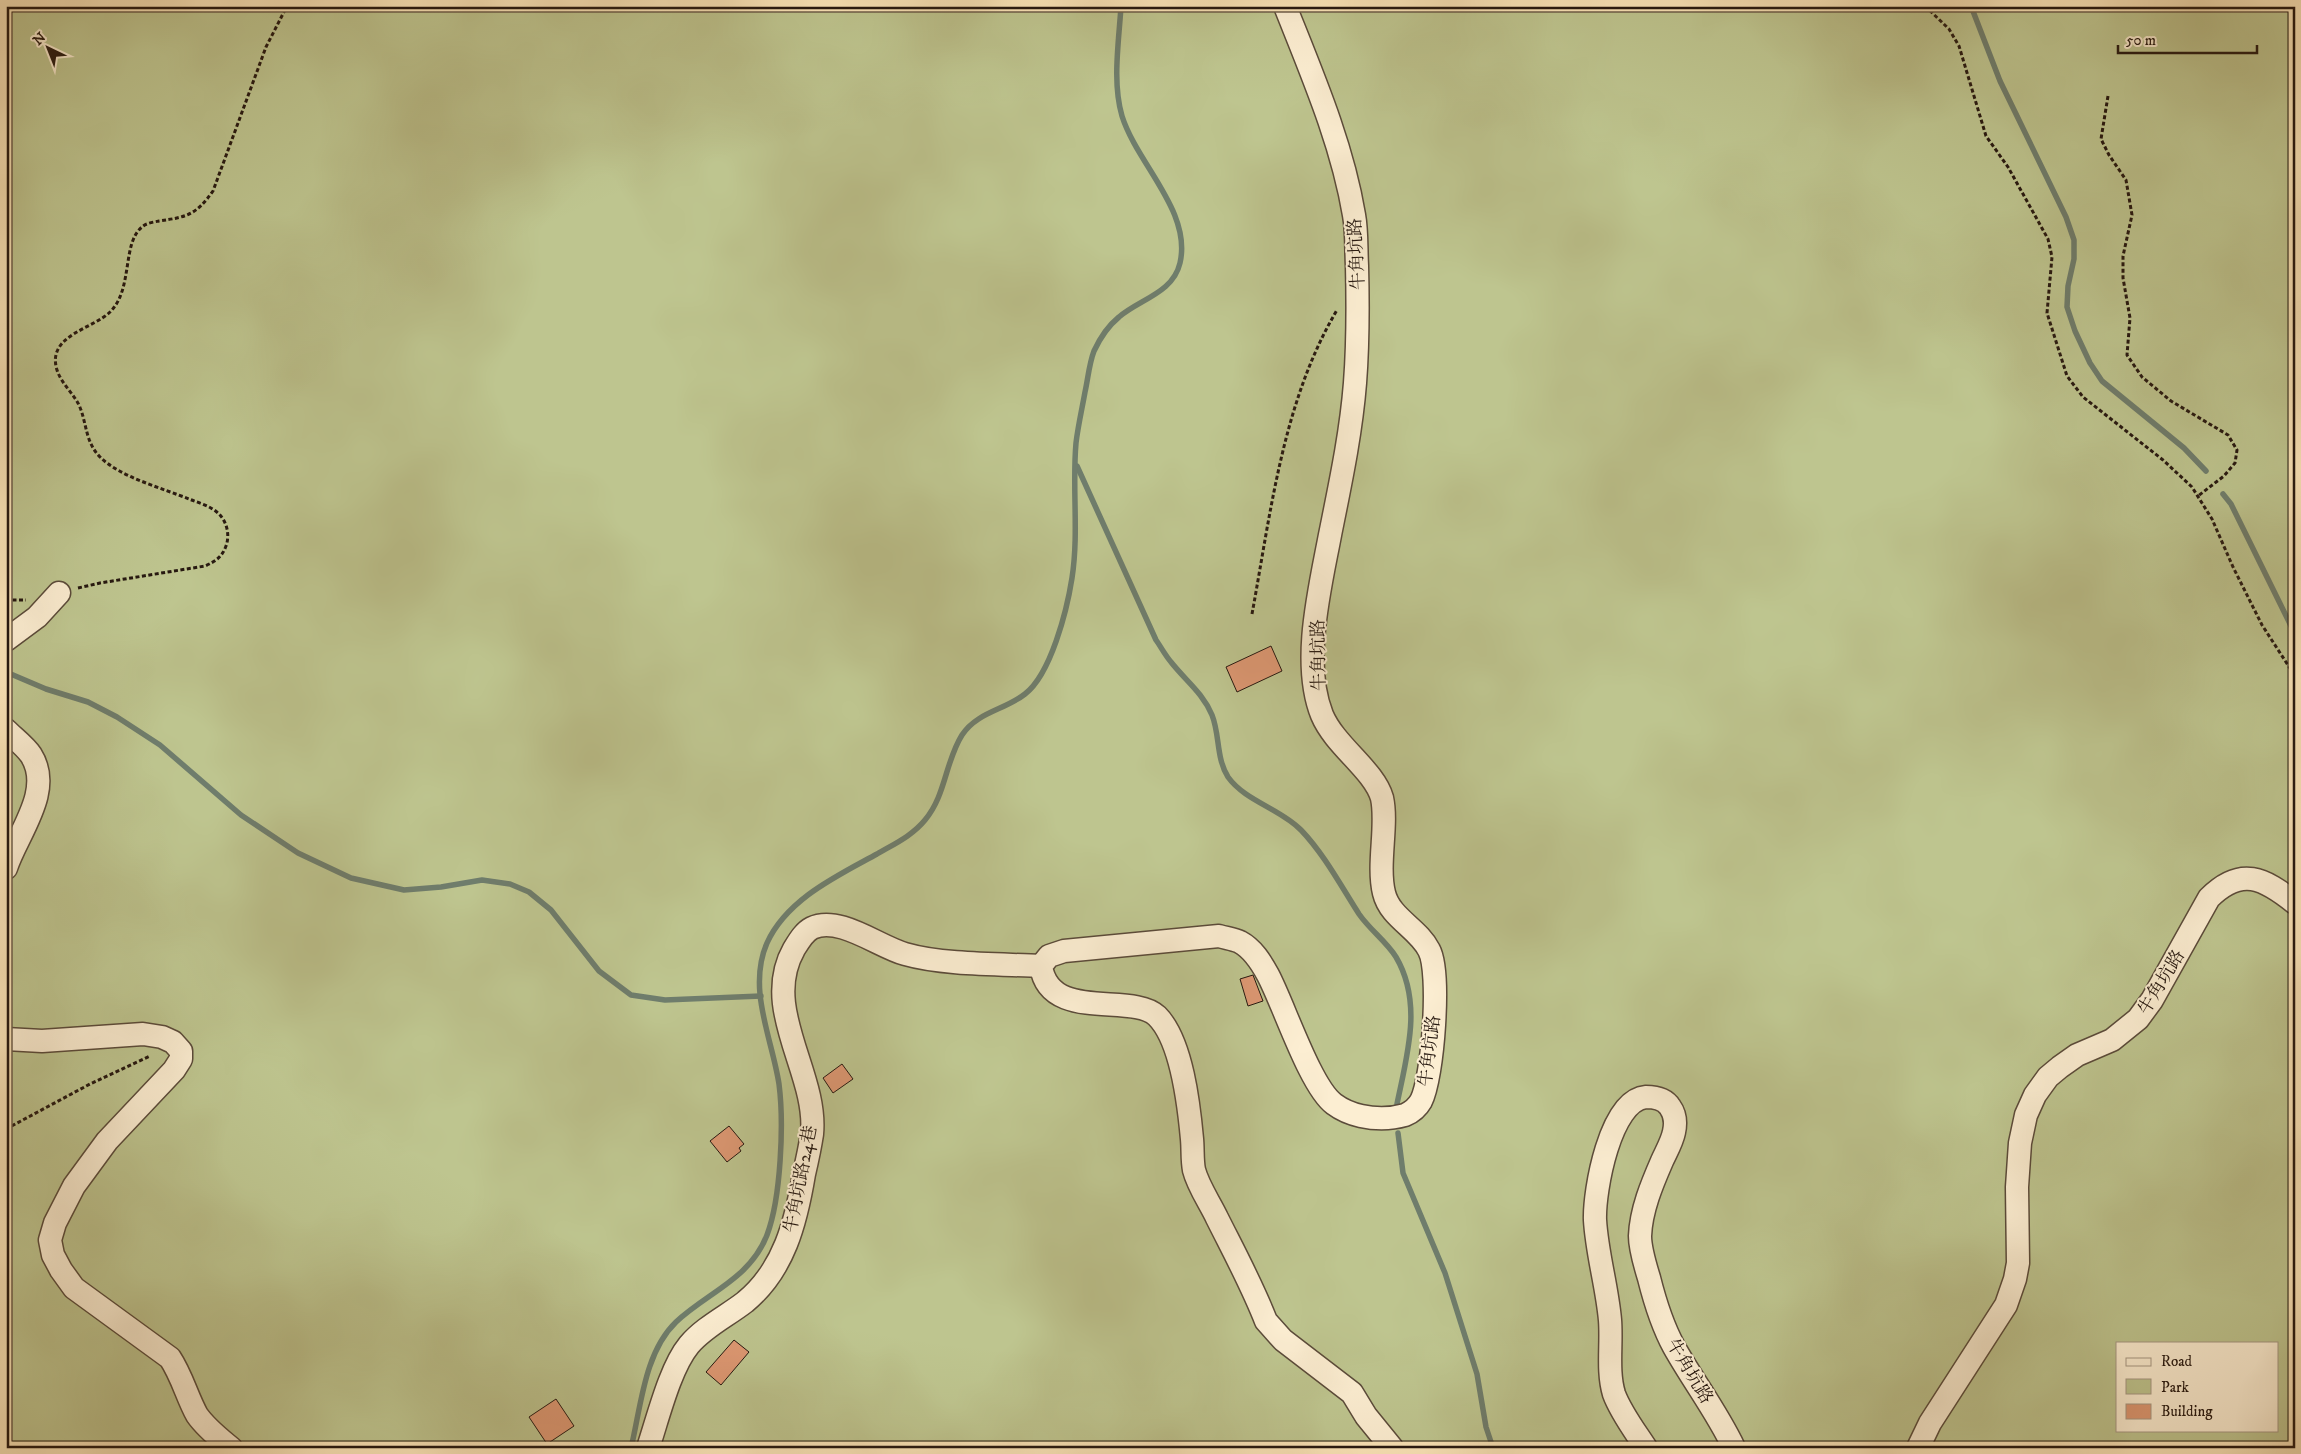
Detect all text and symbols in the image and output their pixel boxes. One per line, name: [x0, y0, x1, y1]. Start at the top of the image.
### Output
north arrow: [22, 22, 72, 72]
scale bar: [2118, 22, 2257, 54]
text: N: [29, 28, 51, 50]
text: 50 m: [2126, 31, 2156, 50]
street label: 牛角坑路: [1344, 217, 1370, 290]
street label: 牛角坑路: [1307, 619, 1331, 691]
street label: 牛角坑路: [2134, 946, 2190, 1019]
street label: 牛角坑路: [1415, 1014, 1445, 1088]
street label: 牛角坑路24巷: [780, 1123, 822, 1235]
street label: 牛角坑路: [1661, 1335, 1717, 1408]
legend: [2116, 1342, 2278, 1432]
text: Road: [2161, 1352, 2193, 1371]
text: Park: [2161, 1378, 2190, 1397]
text: Building: [2161, 1402, 2213, 1421]

